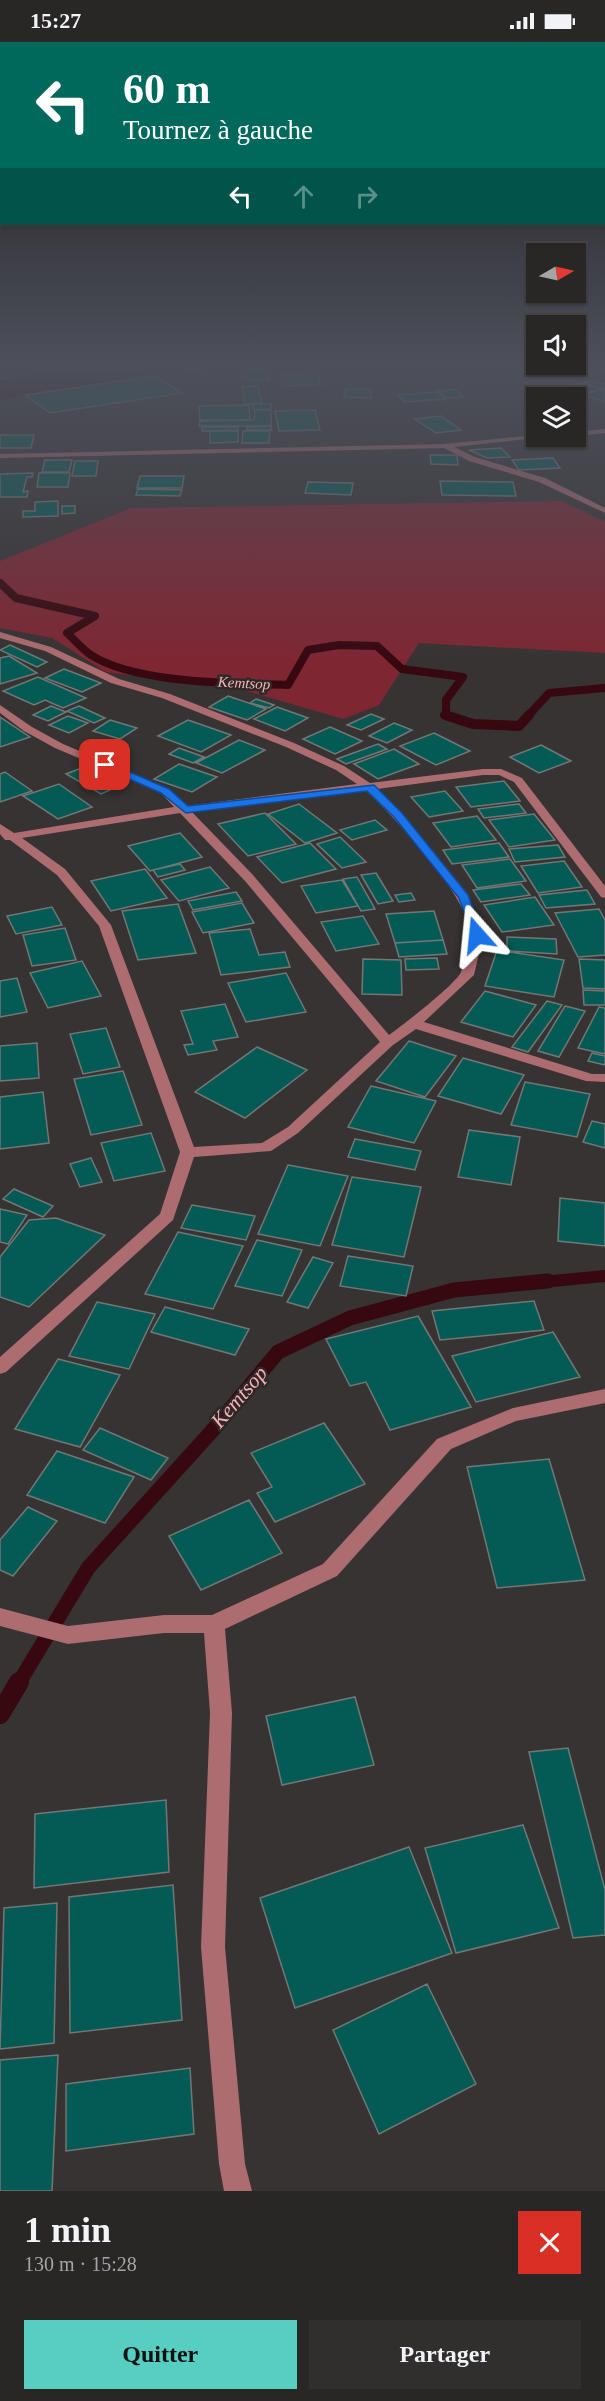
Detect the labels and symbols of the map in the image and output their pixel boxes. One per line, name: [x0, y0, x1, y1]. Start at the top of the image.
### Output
north arrow: [526, 243, 586, 303]
water label: Kemtsop: [216, 674, 271, 692]
pin: [79, 739, 130, 790]
position arrow: [445, 903, 509, 967]
water label: Kemtsop: [205, 1361, 272, 1433]

